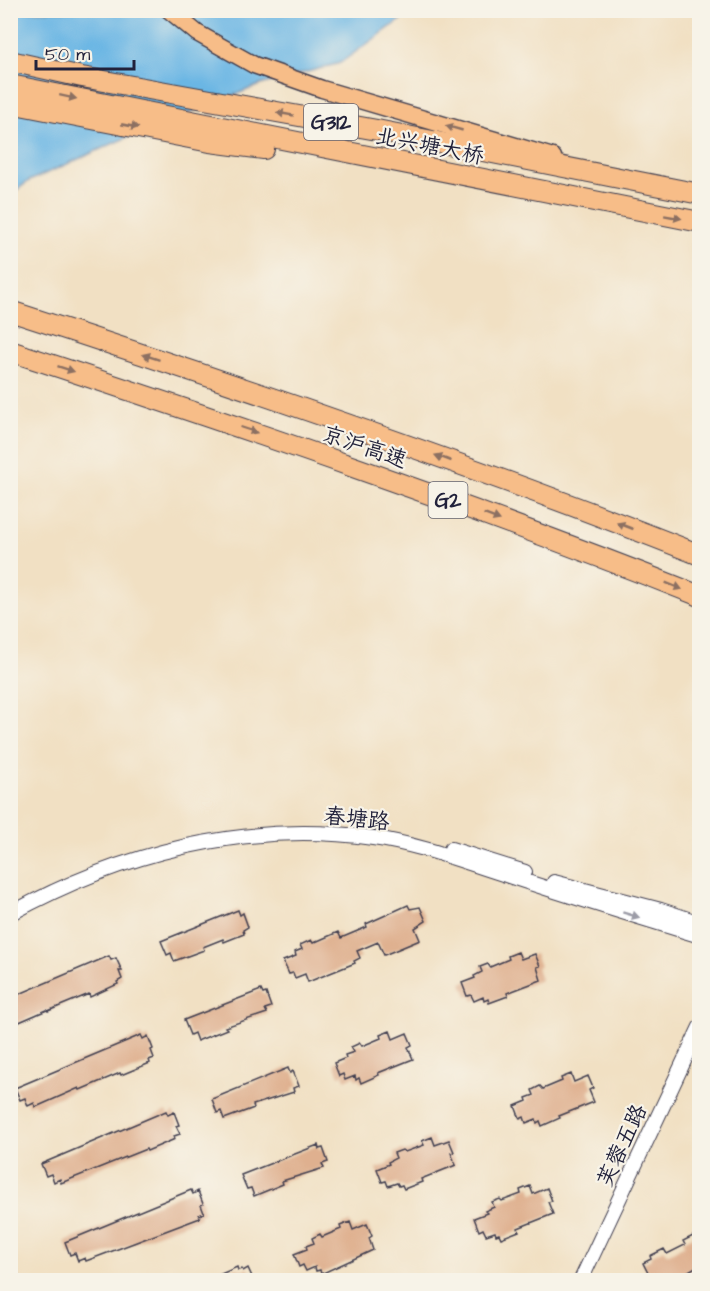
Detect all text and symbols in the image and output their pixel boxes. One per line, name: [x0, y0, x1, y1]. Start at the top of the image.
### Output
scale bar: [36, 33, 134, 71]
text: 50 m: [45, 42, 90, 67]
one-way arrow: [58, 93, 77, 103]
road number: G312: [304, 104, 358, 140]
one-way arrow: [275, 109, 294, 118]
street label: 北兴塘大桥: [373, 121, 487, 172]
one-way arrow: [120, 122, 139, 131]
one-way arrow: [445, 123, 463, 132]
one-way arrow: [663, 213, 682, 222]
one-way arrow: [142, 351, 160, 361]
one-way arrow: [57, 365, 75, 374]
street label: 京沪高速: [318, 418, 411, 476]
one-way arrow: [240, 426, 258, 436]
one-way arrow: [434, 453, 452, 463]
road number: G2: [428, 482, 468, 518]
one-way arrow: [483, 512, 501, 522]
one-way arrow: [616, 521, 634, 531]
one-way arrow: [665, 582, 683, 591]
street label: 春塘路: [322, 801, 391, 838]
one-way arrow: [622, 910, 640, 920]
street label: 芙蓉五路: [590, 1099, 655, 1192]

